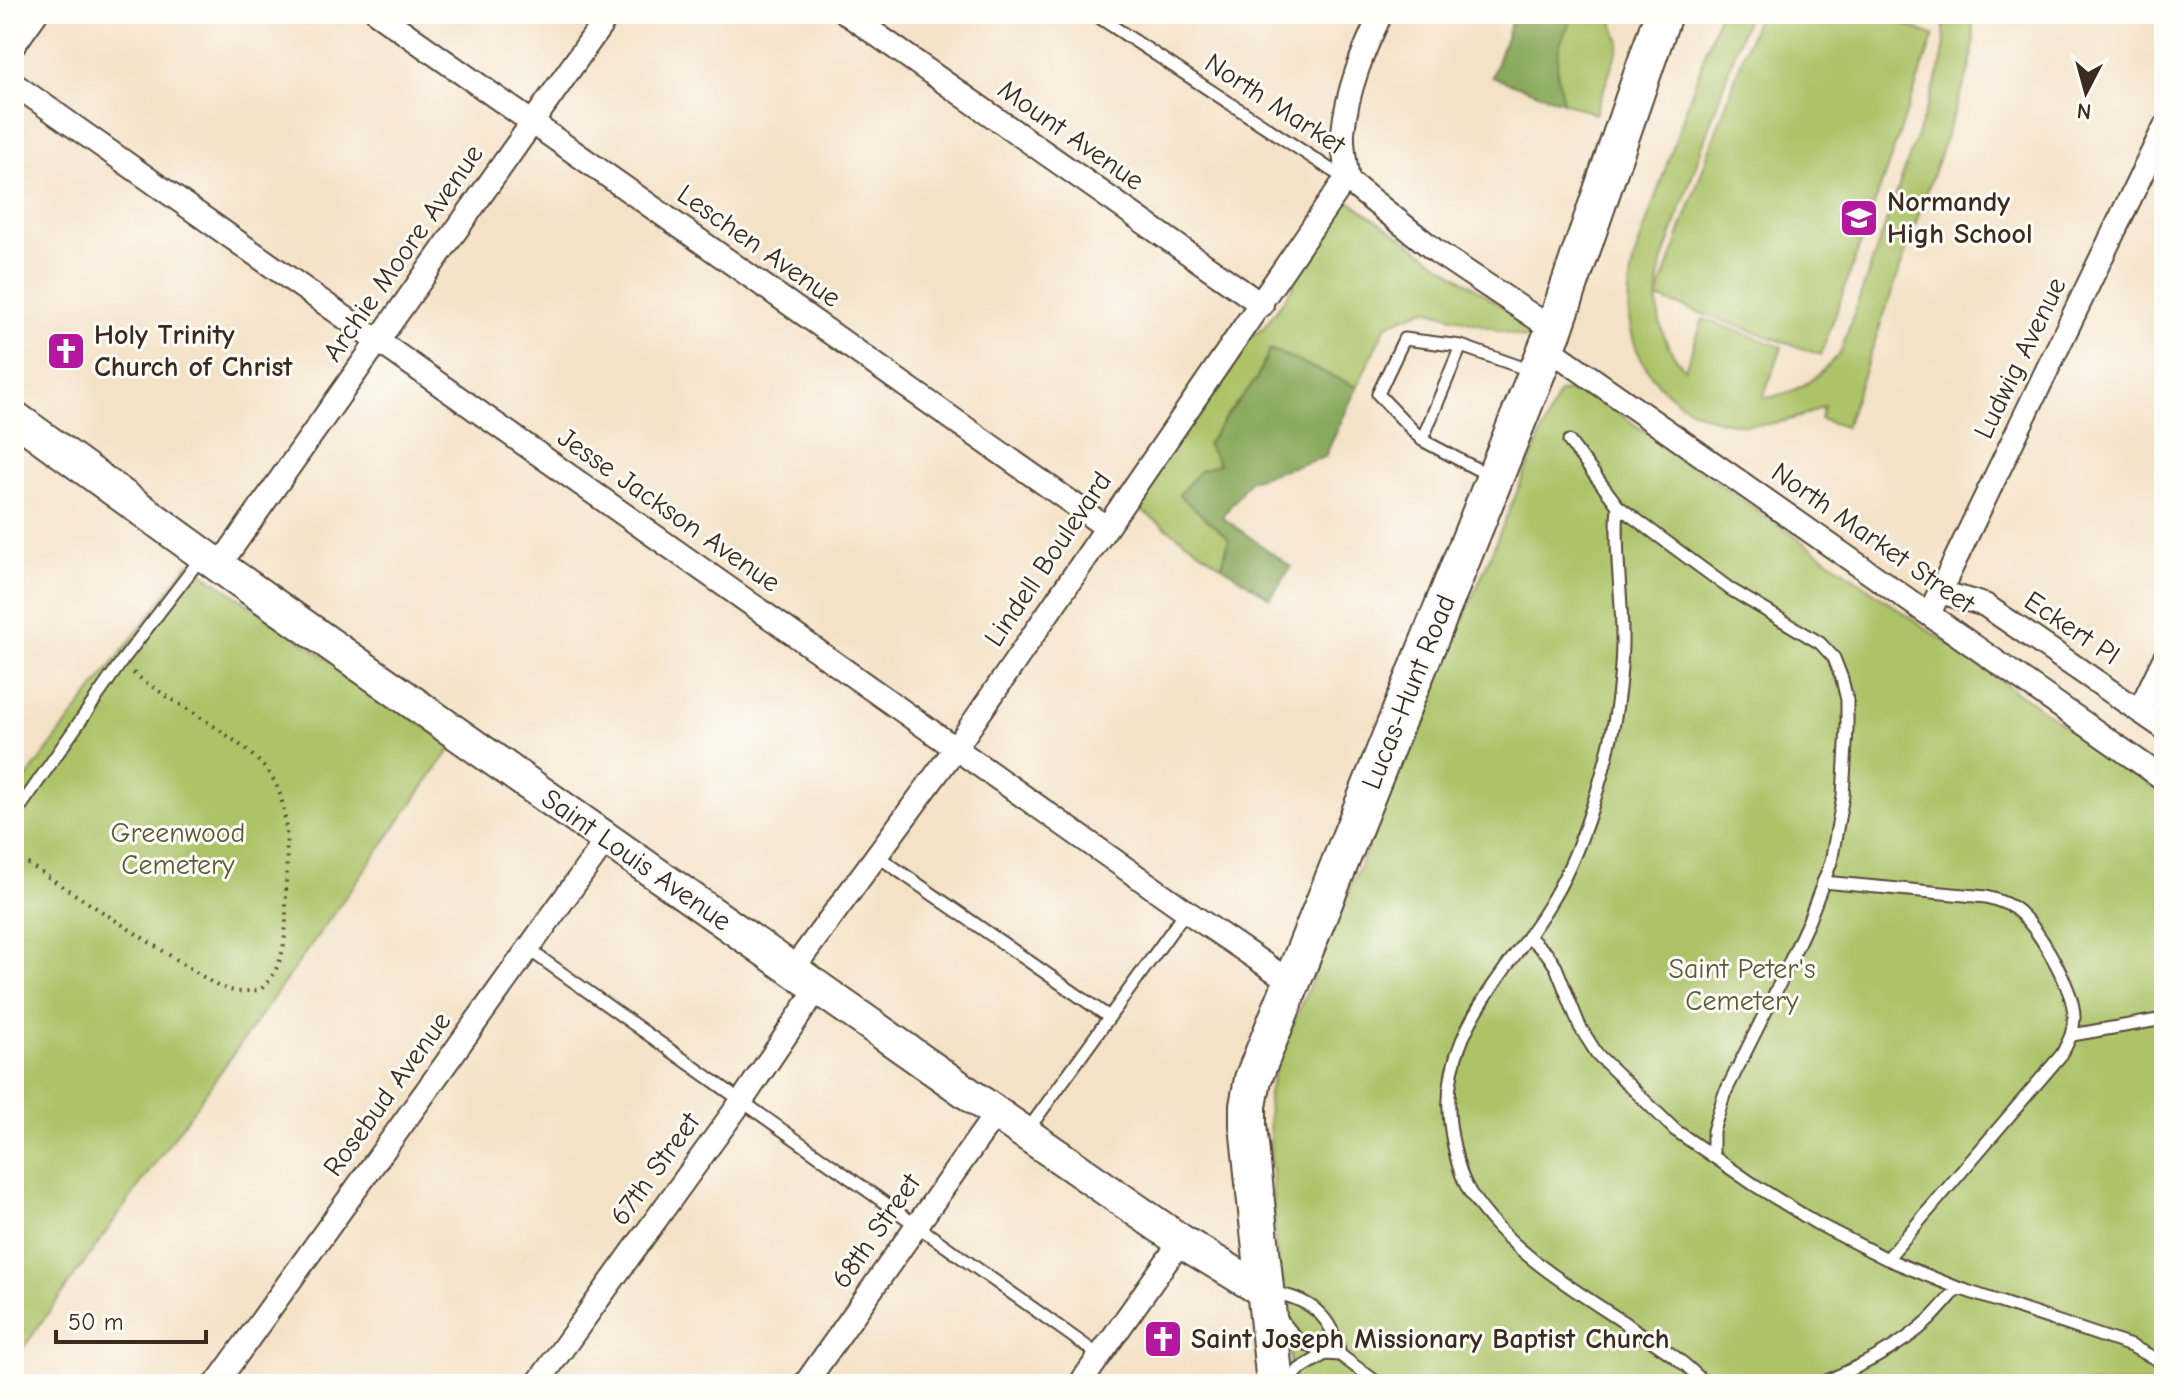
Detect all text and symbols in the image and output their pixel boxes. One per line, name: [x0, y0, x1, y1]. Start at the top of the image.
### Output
street label: North Market: [1199, 47, 1352, 162]
north arrow: [2046, 52, 2126, 132]
street label: Mount Avenue: [992, 73, 1150, 197]
text: N: [2076, 97, 2093, 125]
street label: Archie Moore Avenue: [316, 139, 490, 367]
street label: Leschen Avenue: [671, 178, 847, 314]
place label: Normandy High School: [1887, 186, 2033, 250]
school or university icon: Normandy High School: [1838, 197, 1880, 239]
street label: Ludwig Avenue: [1967, 272, 2073, 444]
place label: Holy Trinity Church of Christ: [94, 319, 293, 383]
church icon: Holy Trinity Church of Christ: [45, 330, 87, 372]
street label: Jesse Jackson Avenue: [552, 421, 786, 599]
street label: North Market Street: [1765, 456, 1981, 621]
street label: Lindell Boulevard: [978, 466, 1118, 652]
street label: Eckert Pl: [2018, 585, 2126, 671]
street label: Lucas-Hunt Road: [1355, 590, 1462, 794]
street label: Saint Louis Avenue: [536, 782, 737, 938]
park label: Greenwood Cemetery: [111, 817, 245, 881]
park label: Saint Peter's Cemetery: [1668, 953, 1816, 1017]
street label: Rosebud Avenue: [317, 1006, 457, 1182]
street label: 67th Street: [604, 1106, 707, 1231]
street label: 68th Street: [825, 1167, 928, 1294]
scale bar: [56, 1294, 206, 1344]
text: 50 m: [68, 1308, 124, 1336]
church icon: Saint Joseph Missionary Baptist Church: [1142, 1318, 1184, 1360]
place label: Saint Joseph Missionary Baptist Church: [1191, 1323, 1670, 1355]

